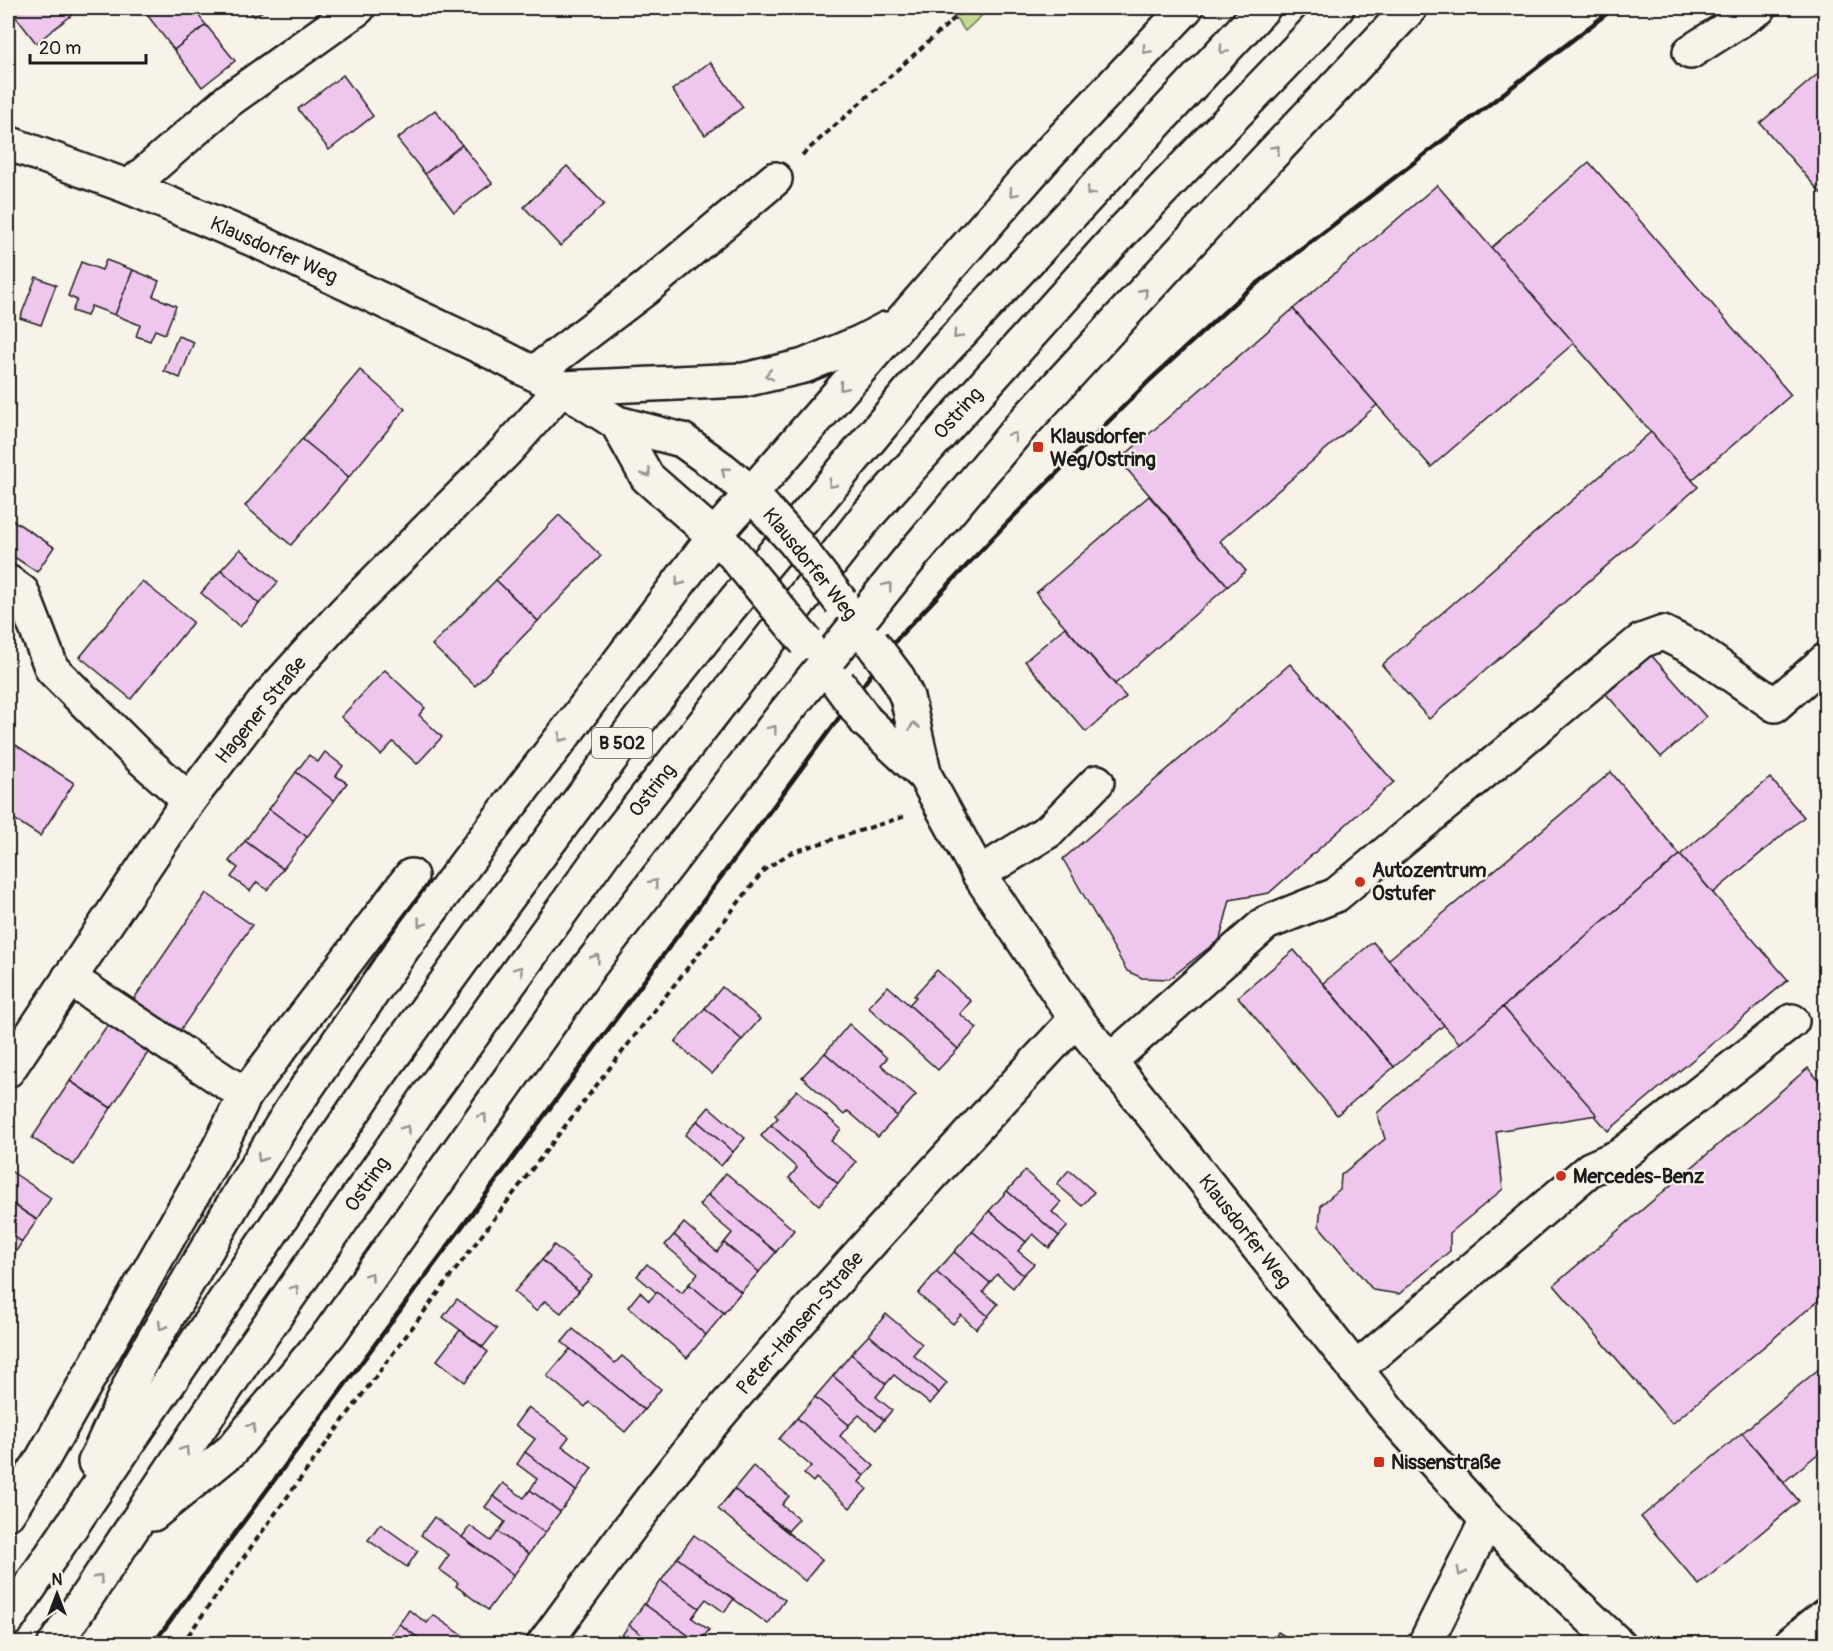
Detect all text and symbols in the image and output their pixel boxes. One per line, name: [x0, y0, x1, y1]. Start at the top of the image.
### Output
scale bar: [30, 27, 146, 65]
text: 20 m: [39, 37, 81, 60]
one-way arrow: [1142, 43, 1153, 54]
one-way arrow: [1219, 43, 1230, 53]
one-way arrow: [1269, 145, 1280, 156]
one-way arrow: [1009, 186, 1020, 197]
one-way arrow: [1086, 186, 1097, 196]
street label: Klausdorfer Weg: [206, 211, 342, 289]
one-way arrow: [1137, 288, 1148, 299]
one-way arrow: [953, 329, 964, 339]
one-way arrow: [764, 367, 774, 380]
one-way arrow: [839, 380, 850, 391]
street label: Ostring: [928, 382, 988, 444]
place label: Klausdorfer Weg/Ostring: [1050, 424, 1156, 472]
one-way arrow: [1005, 432, 1016, 443]
marker: Klausdorfer Weg/Ostring: [1031, 440, 1045, 454]
one-way arrow: [640, 467, 651, 478]
one-way arrow: [720, 467, 731, 478]
one-way arrow: [828, 477, 839, 488]
street label: Klausdorfer Weg: [757, 503, 863, 625]
one-way arrow: [676, 575, 687, 586]
one-way arrow: [881, 582, 892, 593]
street label: Hagener Straße: [210, 651, 312, 769]
one-way arrow: [908, 722, 921, 732]
one-way arrow: [765, 724, 776, 735]
road number: B 502: [592, 728, 652, 758]
one-way arrow: [559, 731, 570, 742]
street label: Ostring: [623, 758, 681, 822]
place label: Autozentrum Ostufer: [1372, 858, 1487, 906]
marker: Autozentrum Ostufer: [1353, 875, 1367, 889]
one-way arrow: [646, 879, 657, 890]
one-way arrow: [418, 917, 429, 928]
one-way arrow: [589, 954, 600, 965]
one-way arrow: [512, 966, 523, 977]
one-way arrow: [476, 1112, 487, 1123]
one-way arrow: [399, 1124, 410, 1135]
one-way arrow: [258, 1152, 269, 1163]
street label: Ostring: [339, 1152, 395, 1216]
place label: Mercedes-Benz: [1573, 1164, 1705, 1189]
street label: Klausdorfer Weg: [1193, 1169, 1297, 1293]
marker: Mercedes-Benz: [1554, 1169, 1568, 1183]
street label: Peter-Hansen-Straße: [731, 1246, 869, 1400]
one-way arrow: [363, 1271, 374, 1282]
one-way arrow: [288, 1284, 299, 1295]
one-way arrow: [157, 1320, 169, 1330]
one-way arrow: [245, 1423, 256, 1434]
one-way arrow: [178, 1446, 189, 1457]
place label: Nissenstraße: [1391, 1450, 1502, 1475]
marker: Nissenstraße: [1372, 1455, 1386, 1469]
north arrow: [27, 1564, 87, 1624]
one-way arrow: [1457, 1566, 1468, 1576]
text: N: [52, 1570, 63, 1590]
one-way arrow: [92, 1573, 103, 1584]

